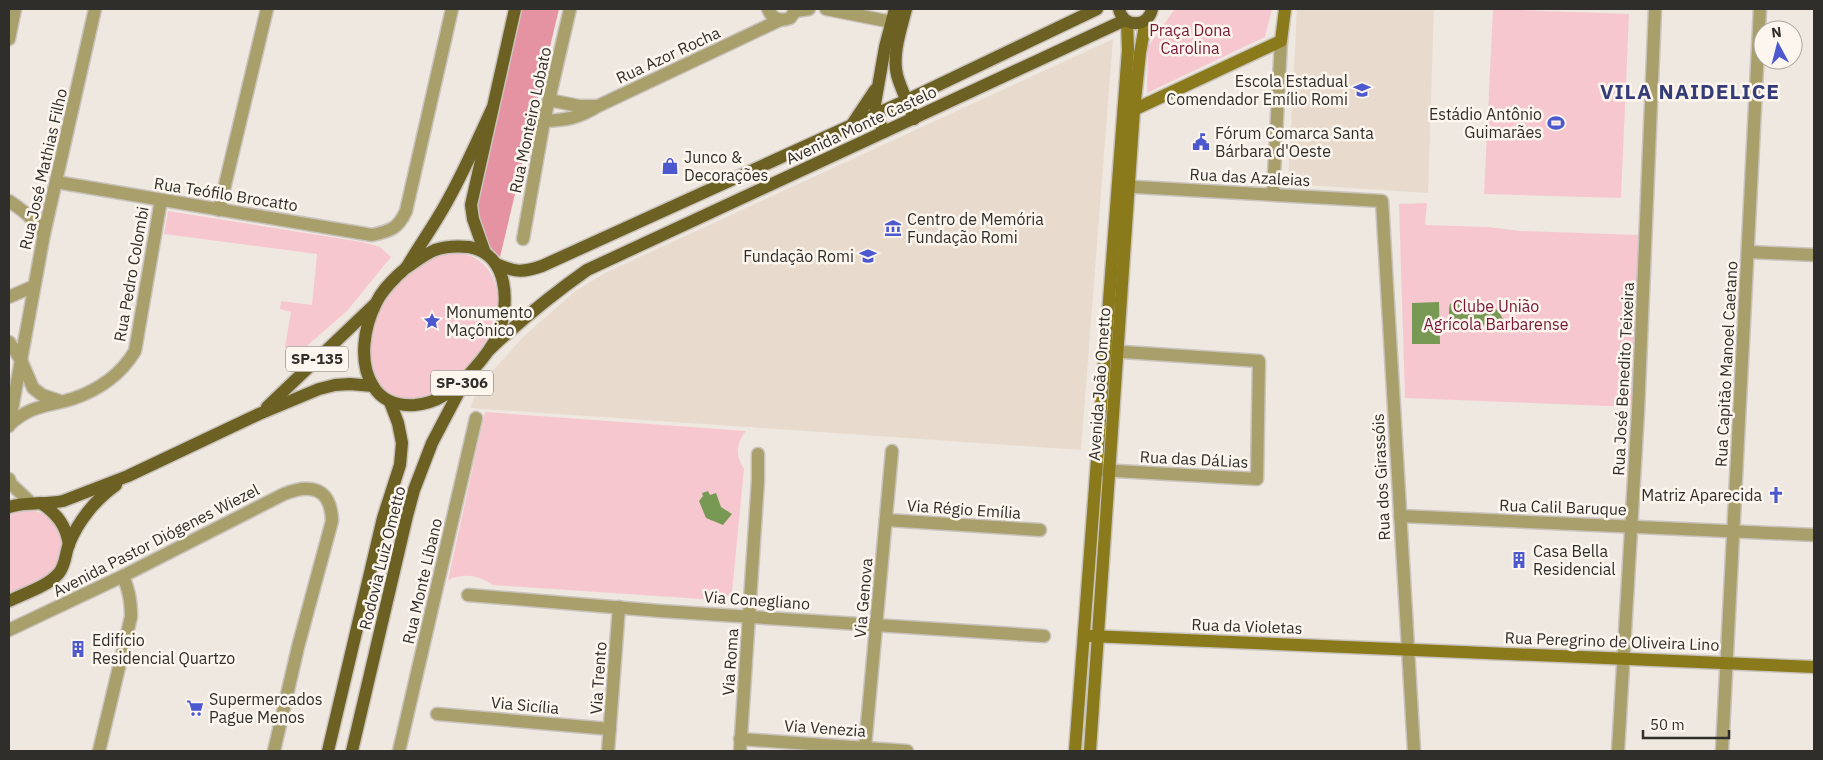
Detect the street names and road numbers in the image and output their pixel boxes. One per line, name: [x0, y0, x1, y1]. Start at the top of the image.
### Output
street label: Rua Azor Rocha: [613, 22, 724, 88]
street label: Rua Monteiro Lobato: [505, 45, 555, 195]
street label: Avenida Monte Castelo: [782, 81, 940, 169]
street label: Rua José Mathias Filho: [15, 86, 71, 252]
street label: Rua das Azaleias: [1189, 164, 1311, 190]
street label: Rua Teófilo Brocatto: [153, 173, 299, 215]
street label: Rua Pedro Colombi: [109, 205, 153, 343]
street label: Rua Capitão Manoel Caetano: [1711, 260, 1741, 468]
street label: Rua José Benedito Teixeira: [1608, 281, 1638, 476]
street label: Avenida João Ometto: [1084, 307, 1114, 461]
road number: SP-135: [286, 346, 348, 372]
road number: SP-306: [431, 370, 493, 396]
street label: Rua dos Girassóis: [1368, 413, 1394, 541]
street label: Rua das DáLias: [1139, 446, 1249, 472]
street label: Avenida Pastor Diógenes Wiezel: [50, 479, 262, 601]
street label: Rodovia Luiz Ometto: [354, 484, 410, 632]
street label: Via Régio Emília: [906, 495, 1022, 523]
street label: Rua Calil Baruque: [1499, 495, 1627, 519]
street label: Rua Monte Líbano: [398, 516, 446, 646]
street label: Via Genova: [850, 557, 876, 639]
street label: Via Conegliano: [703, 586, 811, 614]
street label: Rua da Violetas: [1191, 614, 1303, 638]
street label: Via Roma: [718, 627, 742, 696]
street label: Rua Peregrino de Oliveira Lino: [1504, 627, 1720, 655]
street label: Via Trento: [585, 641, 611, 715]
street label: Via Sicília: [490, 692, 560, 718]
street label: Via Venezia: [783, 715, 867, 741]

